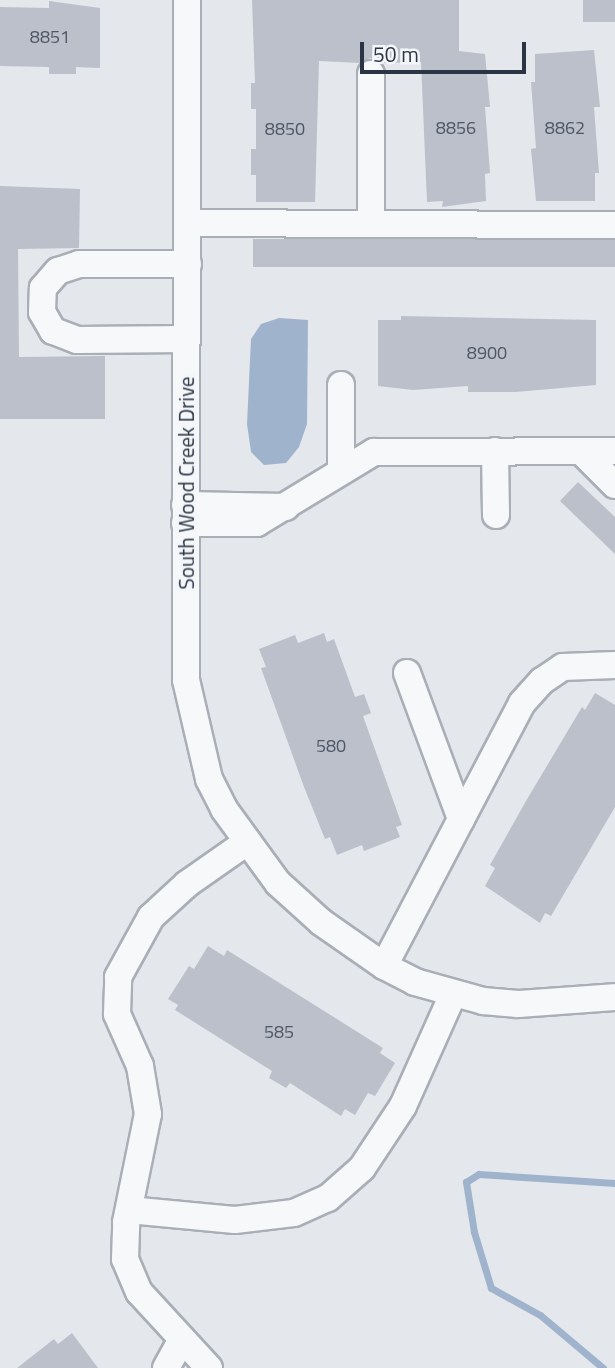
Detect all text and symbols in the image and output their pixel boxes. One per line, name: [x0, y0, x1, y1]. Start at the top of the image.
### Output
house number: 8851: [30, 26, 70, 48]
scale bar: [363, 28, 529, 72]
text: 50 m: [373, 38, 419, 70]
house number: 8856: [436, 117, 476, 139]
house number: 8862: [545, 117, 585, 139]
house number: 8850: [265, 118, 305, 140]
house number: 8900: [467, 342, 507, 364]
street label: South Wood Creek Drive: [173, 376, 199, 590]
house number: 580: [316, 735, 346, 757]
house number: 585: [264, 1021, 294, 1043]

